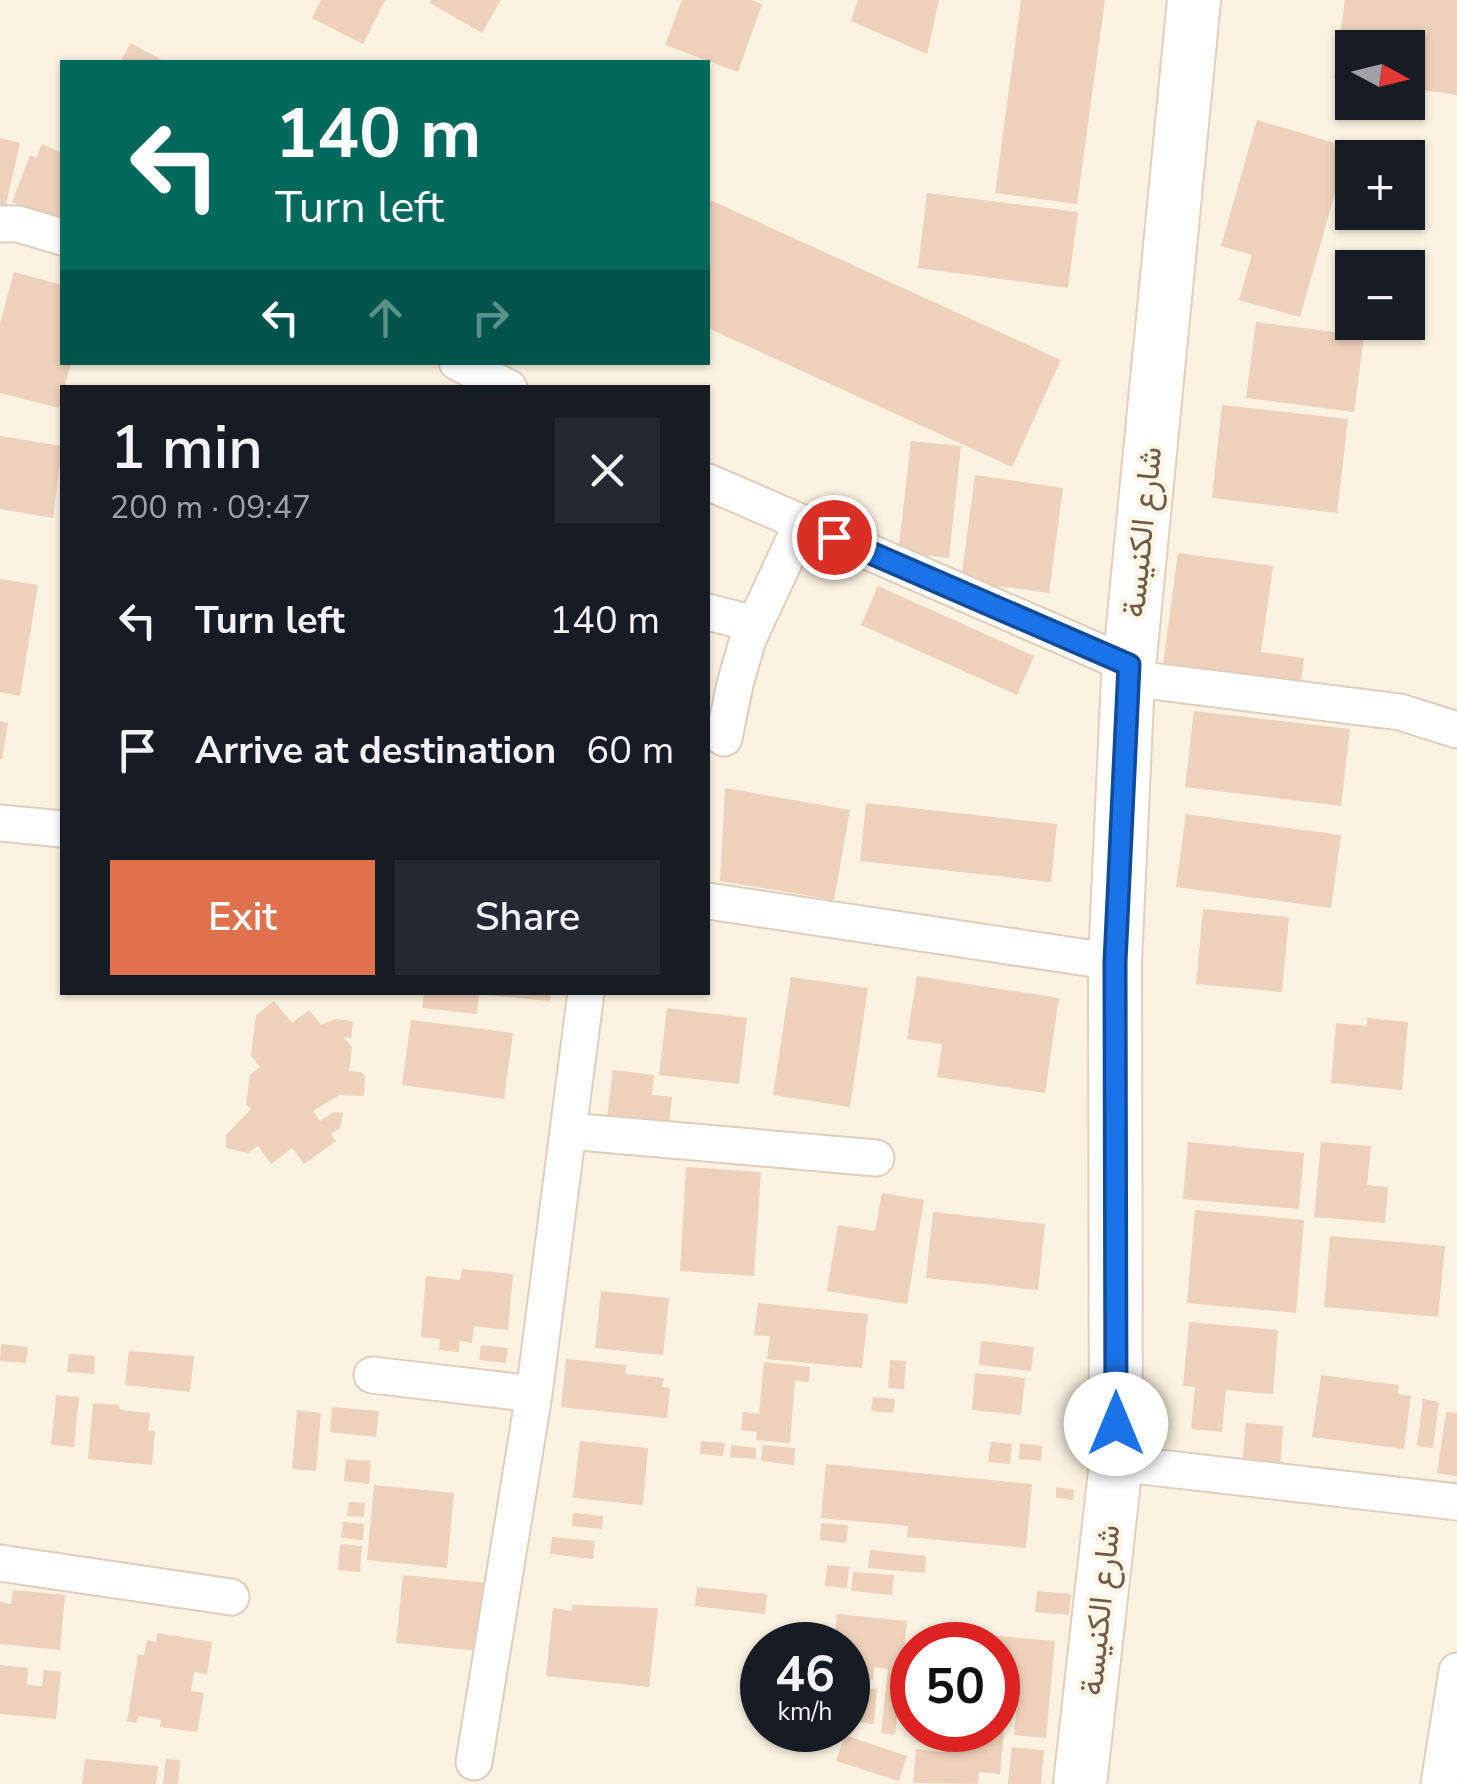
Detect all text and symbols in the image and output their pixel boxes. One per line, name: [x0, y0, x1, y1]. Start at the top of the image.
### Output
north arrow: [1335, 30, 1425, 120]
map controls: [1335, 30, 1425, 340]
text: 140 m: [275, 86, 481, 182]
icon: left: [110, 100, 240, 230]
button: +: [1335, 140, 1425, 230]
text: Turn left: [275, 177, 444, 238]
button: −: [1335, 250, 1425, 340]
icon: left: [253, 290, 308, 345]
icon: ahead: [358, 290, 413, 345]
icon: right: [463, 290, 518, 345]
text: 1 min: [110, 407, 263, 489]
button: close: [555, 418, 660, 523]
street label: شارع الكنيسة: [1112, 444, 1172, 620]
text: 200 m · 09:47: [110, 486, 311, 529]
pin: [792, 495, 877, 580]
icon: arrive: [807, 510, 862, 565]
icon: left: [110, 593, 165, 648]
text: Turn left: [195, 595, 345, 646]
text: 140 m: [549, 595, 660, 646]
icon: arrive: [110, 723, 165, 778]
text: Arrive at destination: [195, 725, 556, 776]
text: 60 m: [586, 725, 674, 776]
button: Exit: [110, 860, 375, 975]
button: Share: [395, 860, 660, 975]
position arrow: [1064, 1372, 1168, 1476]
street label: شارع الكنيسة: [1070, 1522, 1130, 1698]
speed limit sign: 50: [890, 1622, 1020, 1752]
text: 46: [775, 1640, 835, 1709]
text: km/h: [777, 1695, 833, 1729]

